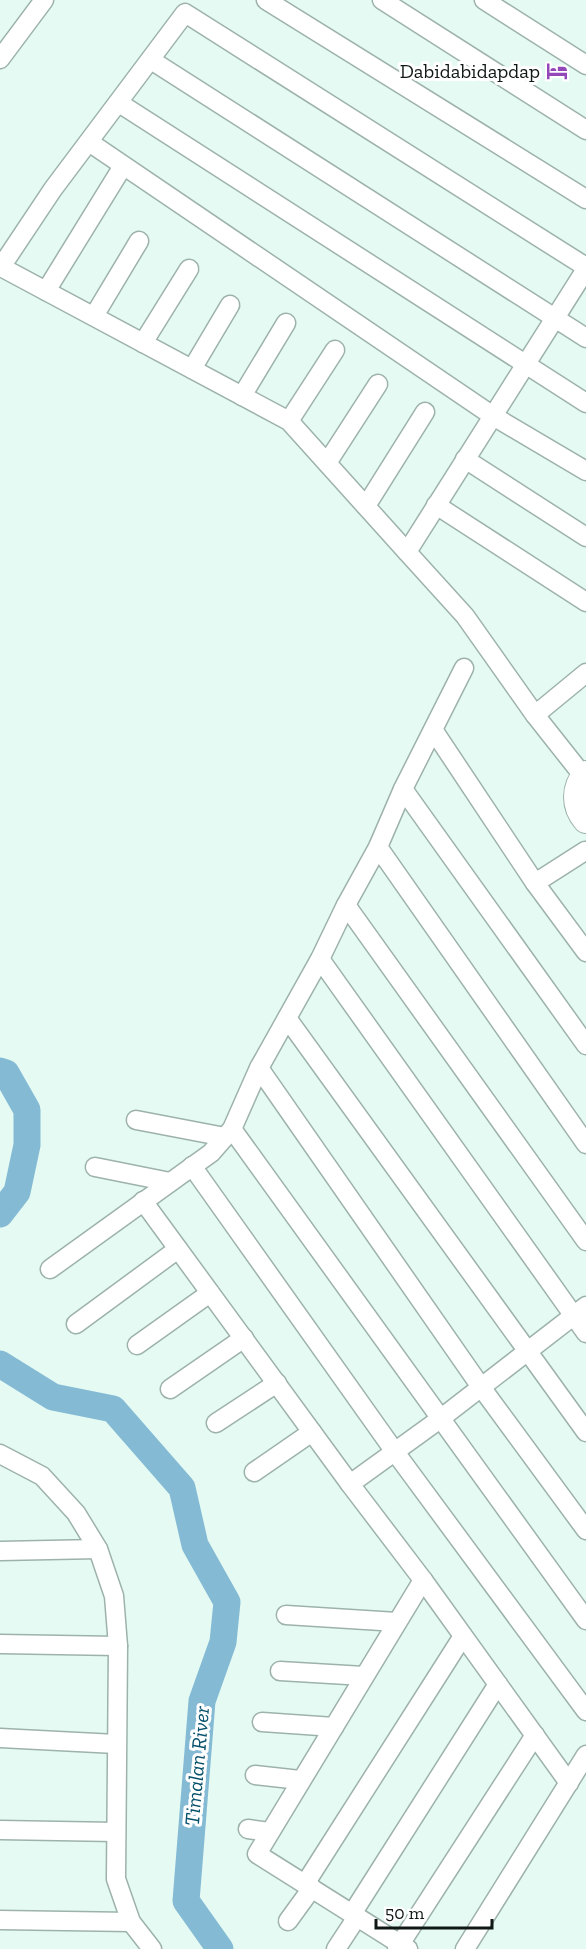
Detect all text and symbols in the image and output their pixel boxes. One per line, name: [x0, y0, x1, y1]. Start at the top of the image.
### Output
place label: Dabidabidapdap: [400, 59, 540, 83]
hotel icon: Dabidabidapdap: [545, 59, 569, 83]
water label: Timalan River: [179, 1704, 214, 1827]
scale bar: [376, 1892, 492, 1930]
text: 50 m: [385, 1902, 425, 1924]

